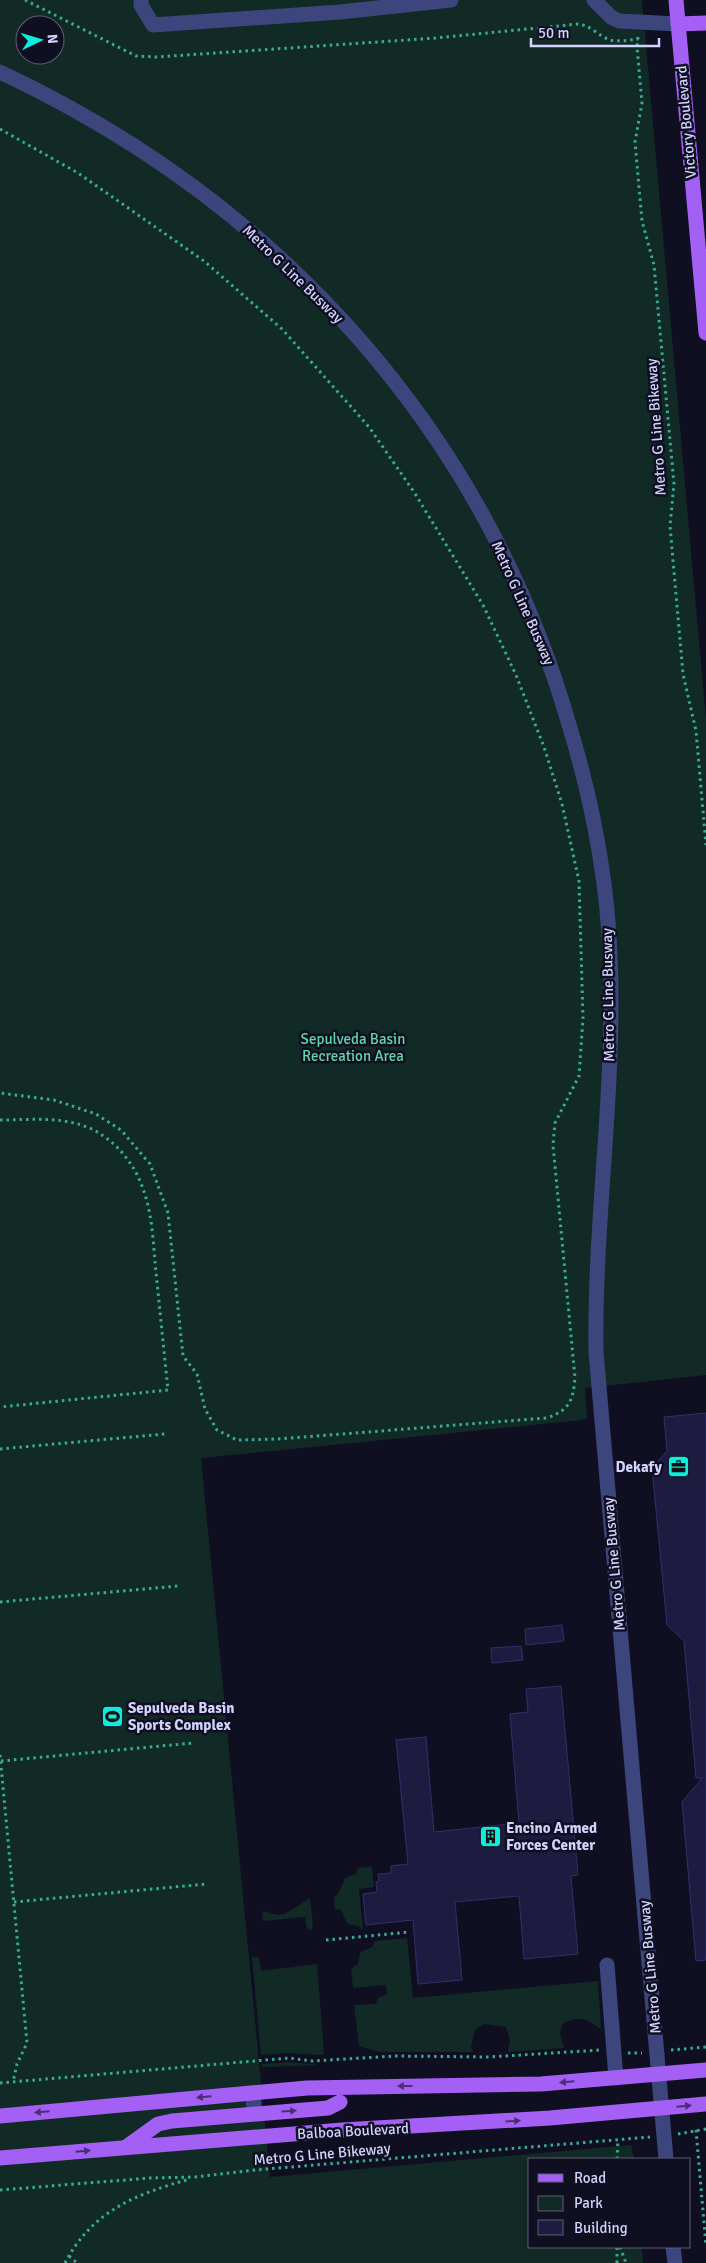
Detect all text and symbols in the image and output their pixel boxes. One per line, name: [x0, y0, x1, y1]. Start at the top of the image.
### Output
north arrow: [15, 15, 65, 65]
scale bar: [531, 15, 658, 47]
text: 50 m: [538, 24, 569, 42]
text: N: [44, 33, 61, 45]
street label: Victory Boulevard: [672, 65, 700, 179]
street label: Metro G Line Busway: [239, 221, 347, 327]
street label: Metro G Line Bikeway: [642, 358, 670, 496]
street label: Metro G Line Busway: [488, 538, 558, 668]
street label: Metro G Line Busway: [598, 928, 618, 1062]
park label: Sepulveda Basin Recreation Area: [301, 1030, 405, 1065]
office icon: Dekafy: [666, 1455, 690, 1479]
place label: Dekafy: [616, 1458, 663, 1476]
street label: Metro G Line Busway: [599, 1497, 629, 1631]
place label: Sepulveda Basin Sports Complex: [128, 1699, 235, 1734]
sports icon: Sepulveda Basin Sports Complex: [100, 1705, 124, 1729]
place label: Encino Armed Forces Center: [506, 1819, 597, 1854]
building icon: Encino Armed Forces Center: [478, 1825, 502, 1849]
street label: Metro G Line Busway: [635, 1900, 665, 2034]
one-way arrow: [559, 2078, 575, 2086]
one-way arrow: [397, 2082, 413, 2090]
one-way arrow: [196, 2093, 212, 2101]
one-way arrow: [676, 2102, 692, 2110]
one-way arrow: [281, 2107, 297, 2115]
one-way arrow: [34, 2108, 50, 2116]
one-way arrow: [506, 2117, 522, 2125]
street label: Balboa Boulevard: [297, 2119, 409, 2143]
street label: Metro G Line Bikeway: [253, 2139, 391, 2169]
one-way arrow: [76, 2146, 92, 2154]
legend: [528, 2158, 691, 2248]
text: Road: [574, 2169, 606, 2187]
text: Park: [574, 2194, 603, 2212]
text: Building: [574, 2219, 628, 2237]

